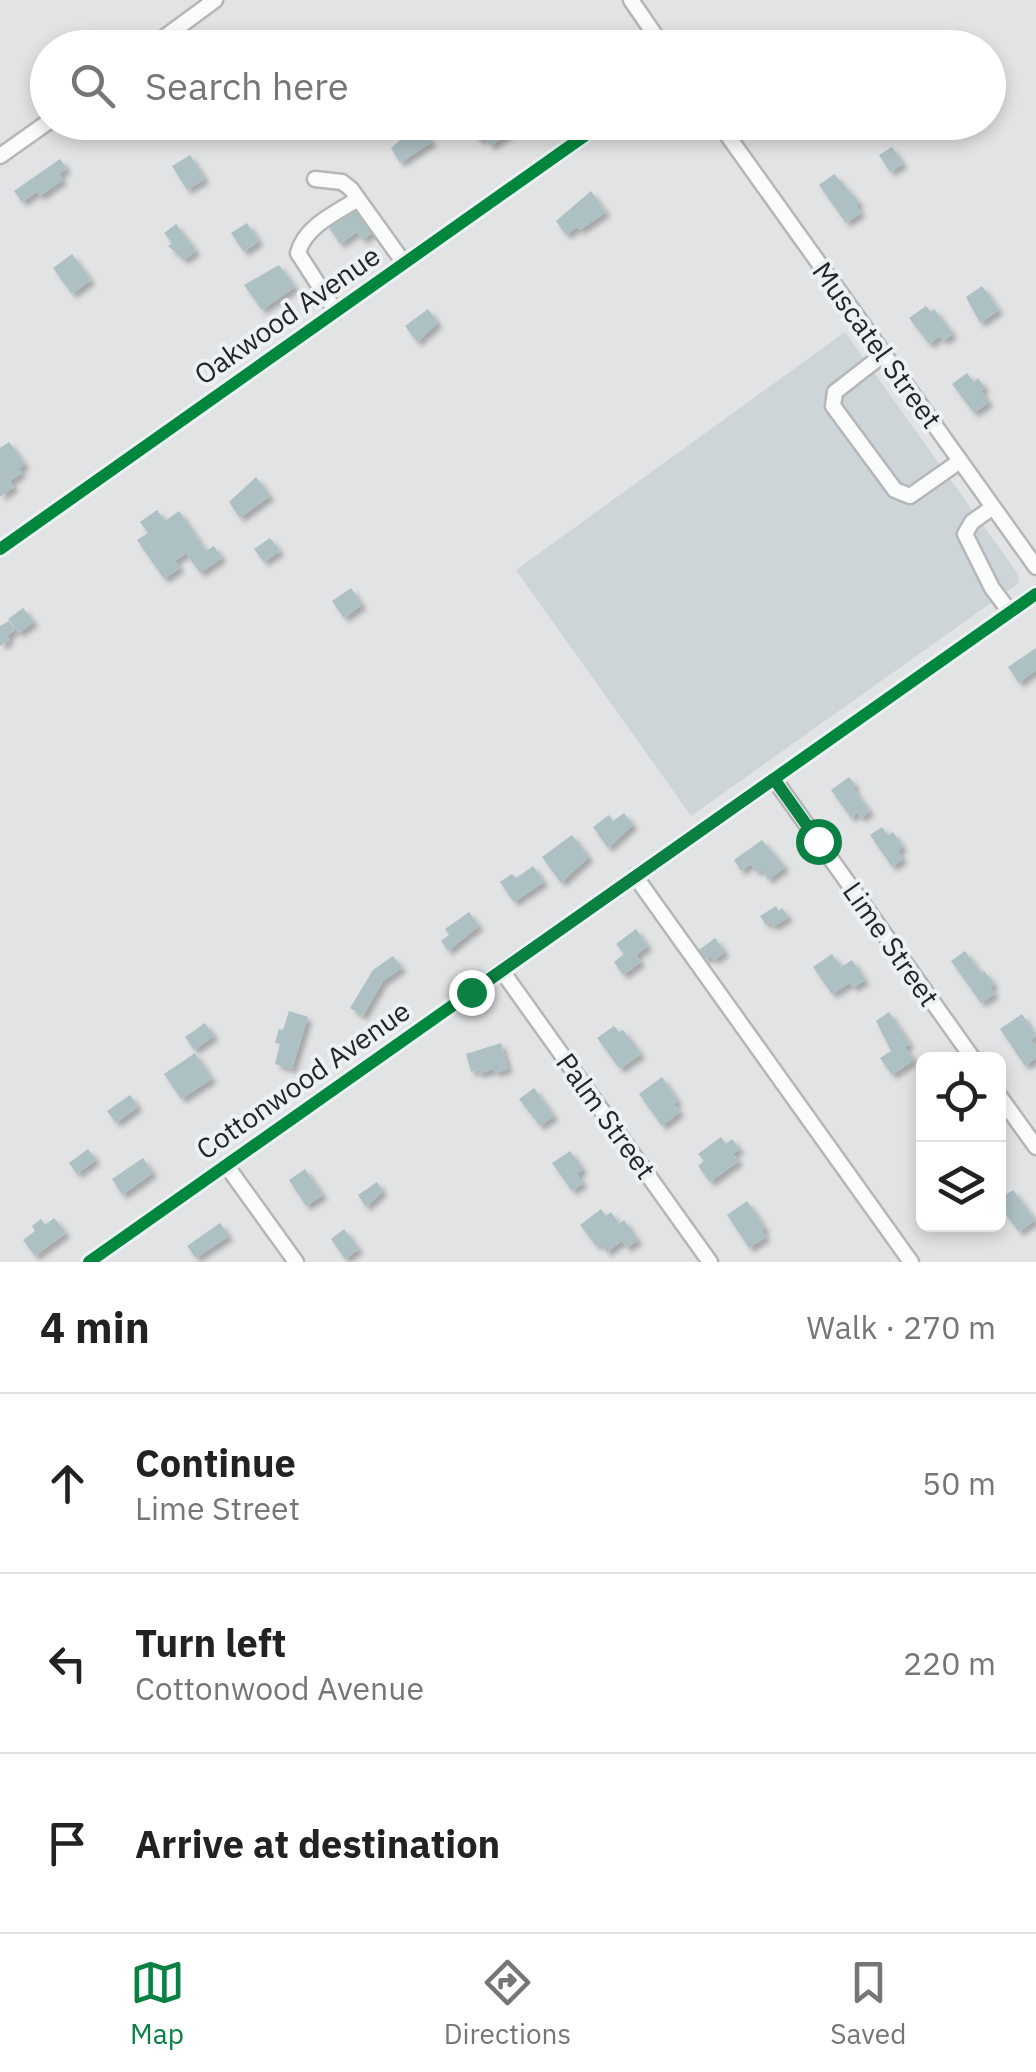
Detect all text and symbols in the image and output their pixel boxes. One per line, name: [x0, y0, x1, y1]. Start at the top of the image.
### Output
search box: [30, 30, 1006, 140]
icon: search: [65, 58, 120, 113]
text: Search here: [145, 61, 349, 110]
street label: Oakwood Avenue: [187, 237, 387, 392]
street label: Muscatel Street: [804, 254, 950, 435]
route start: [796, 819, 842, 865]
street label: Lime Street: [835, 874, 948, 1013]
route end: [449, 970, 495, 1016]
street label: Cottonwood Avenue: [189, 992, 417, 1167]
street label: Palm Street: [548, 1045, 665, 1186]
map controls: [916, 1052, 1006, 1232]
button: locate: [916, 1052, 1006, 1142]
button: layers: [916, 1142, 1006, 1232]
text: 4 min: [40, 1300, 150, 1355]
text: Walk · 270 m: [807, 1306, 996, 1348]
text: Continue: [135, 1438, 296, 1487]
icon: ahead: [40, 1456, 95, 1511]
text: 50 m: [922, 1462, 996, 1504]
text: Lime Street: [135, 1487, 300, 1529]
text: Turn left: [135, 1618, 286, 1667]
icon: left: [40, 1636, 95, 1691]
text: 220 m: [903, 1642, 996, 1684]
text: Cottonwood Avenue: [135, 1667, 424, 1709]
icon: arrive: [40, 1816, 95, 1871]
text: Arrive at destination: [135, 1819, 500, 1868]
tab: Map: [130, 1955, 185, 2052]
tab: Directions: [444, 1955, 571, 2052]
tab: Saved: [830, 1955, 906, 2052]

